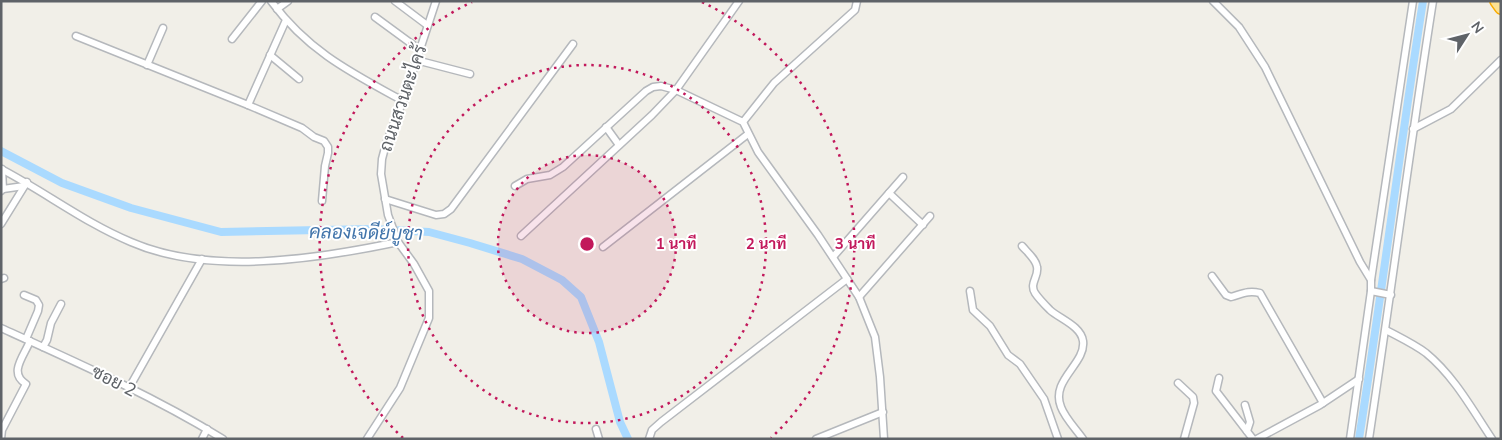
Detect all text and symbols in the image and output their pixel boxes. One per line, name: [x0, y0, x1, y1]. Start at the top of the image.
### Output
north arrow: [1442, 10, 1492, 60]
text: N: [1466, 18, 1488, 37]
street label: ถนนสวนตะไคร้: [373, 40, 433, 155]
water label: คลองเจดีย์บูชา: [309, 219, 423, 247]
text: 1 นาที: [656, 234, 696, 254]
text: 2 นาที: [746, 234, 786, 254]
text: 3 นาที: [835, 234, 875, 254]
centre of rings: [578, 235, 596, 253]
street label: ซอย 2: [87, 360, 141, 402]

